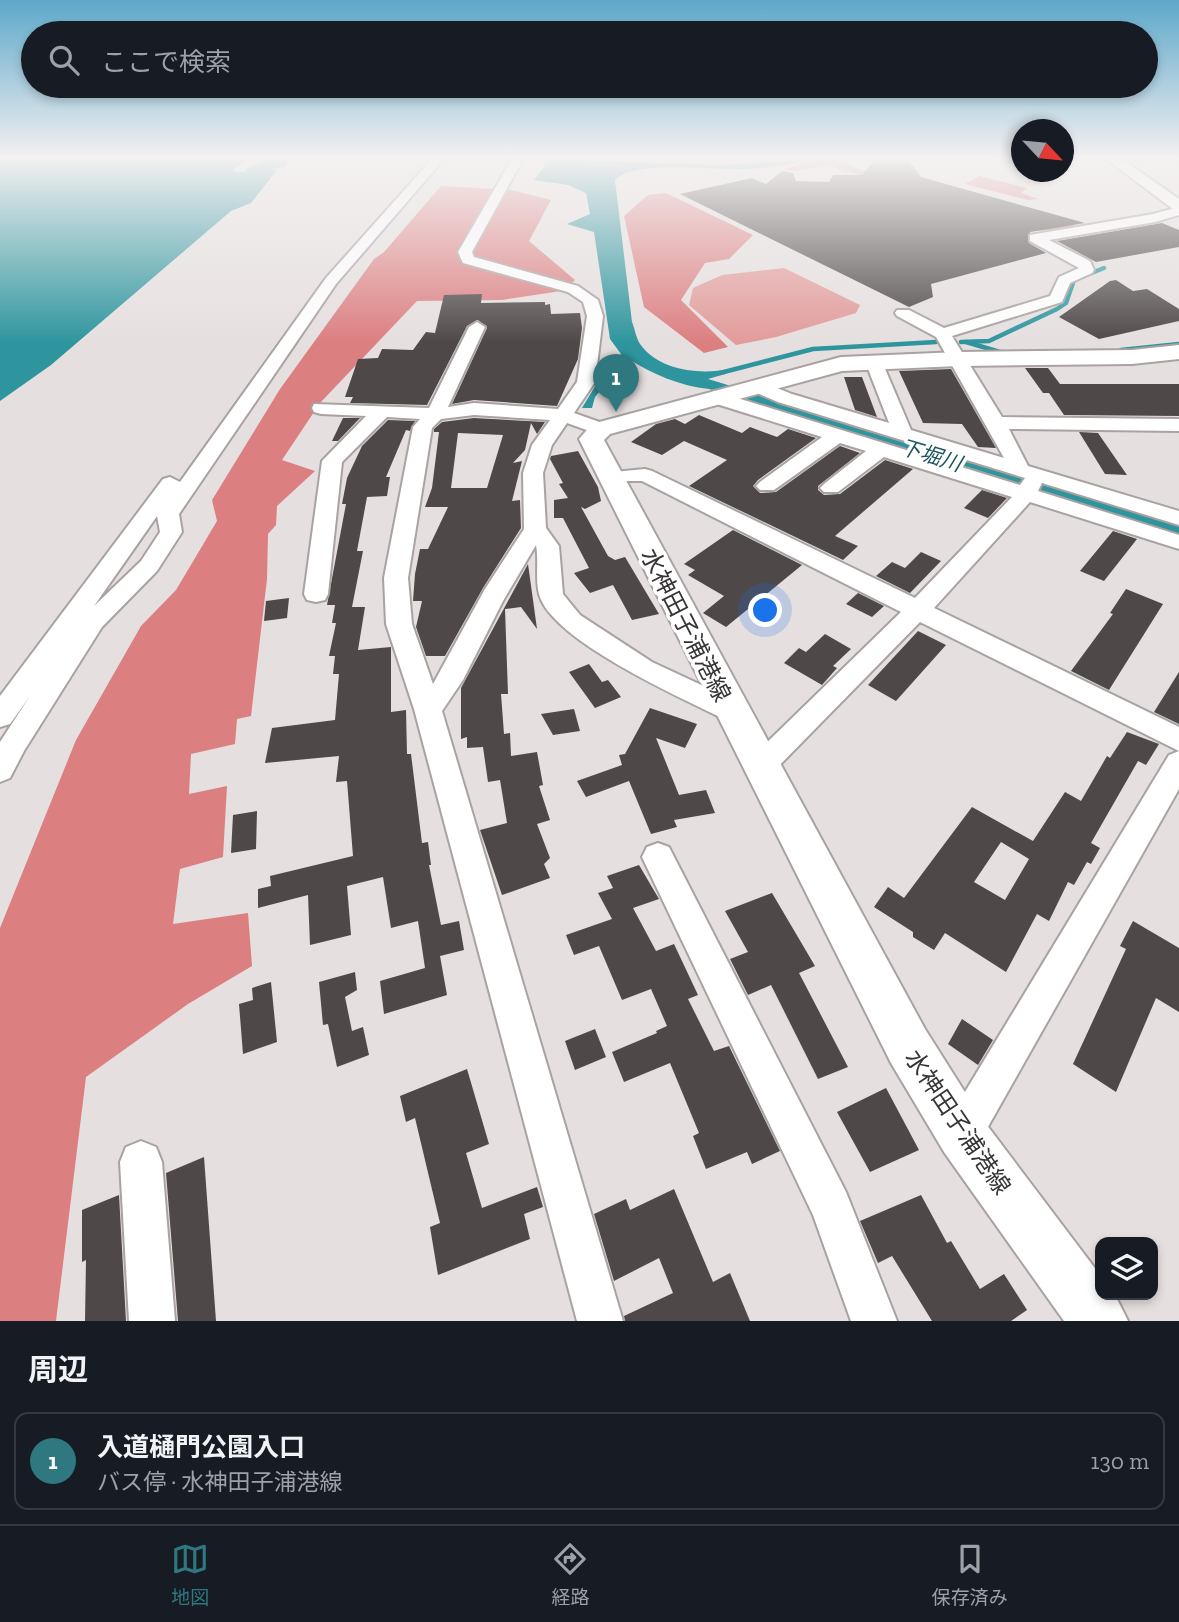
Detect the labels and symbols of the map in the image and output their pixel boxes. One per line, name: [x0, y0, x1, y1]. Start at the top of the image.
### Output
north arrow: [1011, 119, 1074, 182]
pin: 1: [593, 354, 639, 412]
water label: 下堀川: [897, 434, 967, 477]
street label: 水神田子浦港線: [635, 544, 737, 706]
your location: [748, 593, 782, 627]
street label: 水神田子浦港線: [899, 1044, 1017, 1200]

